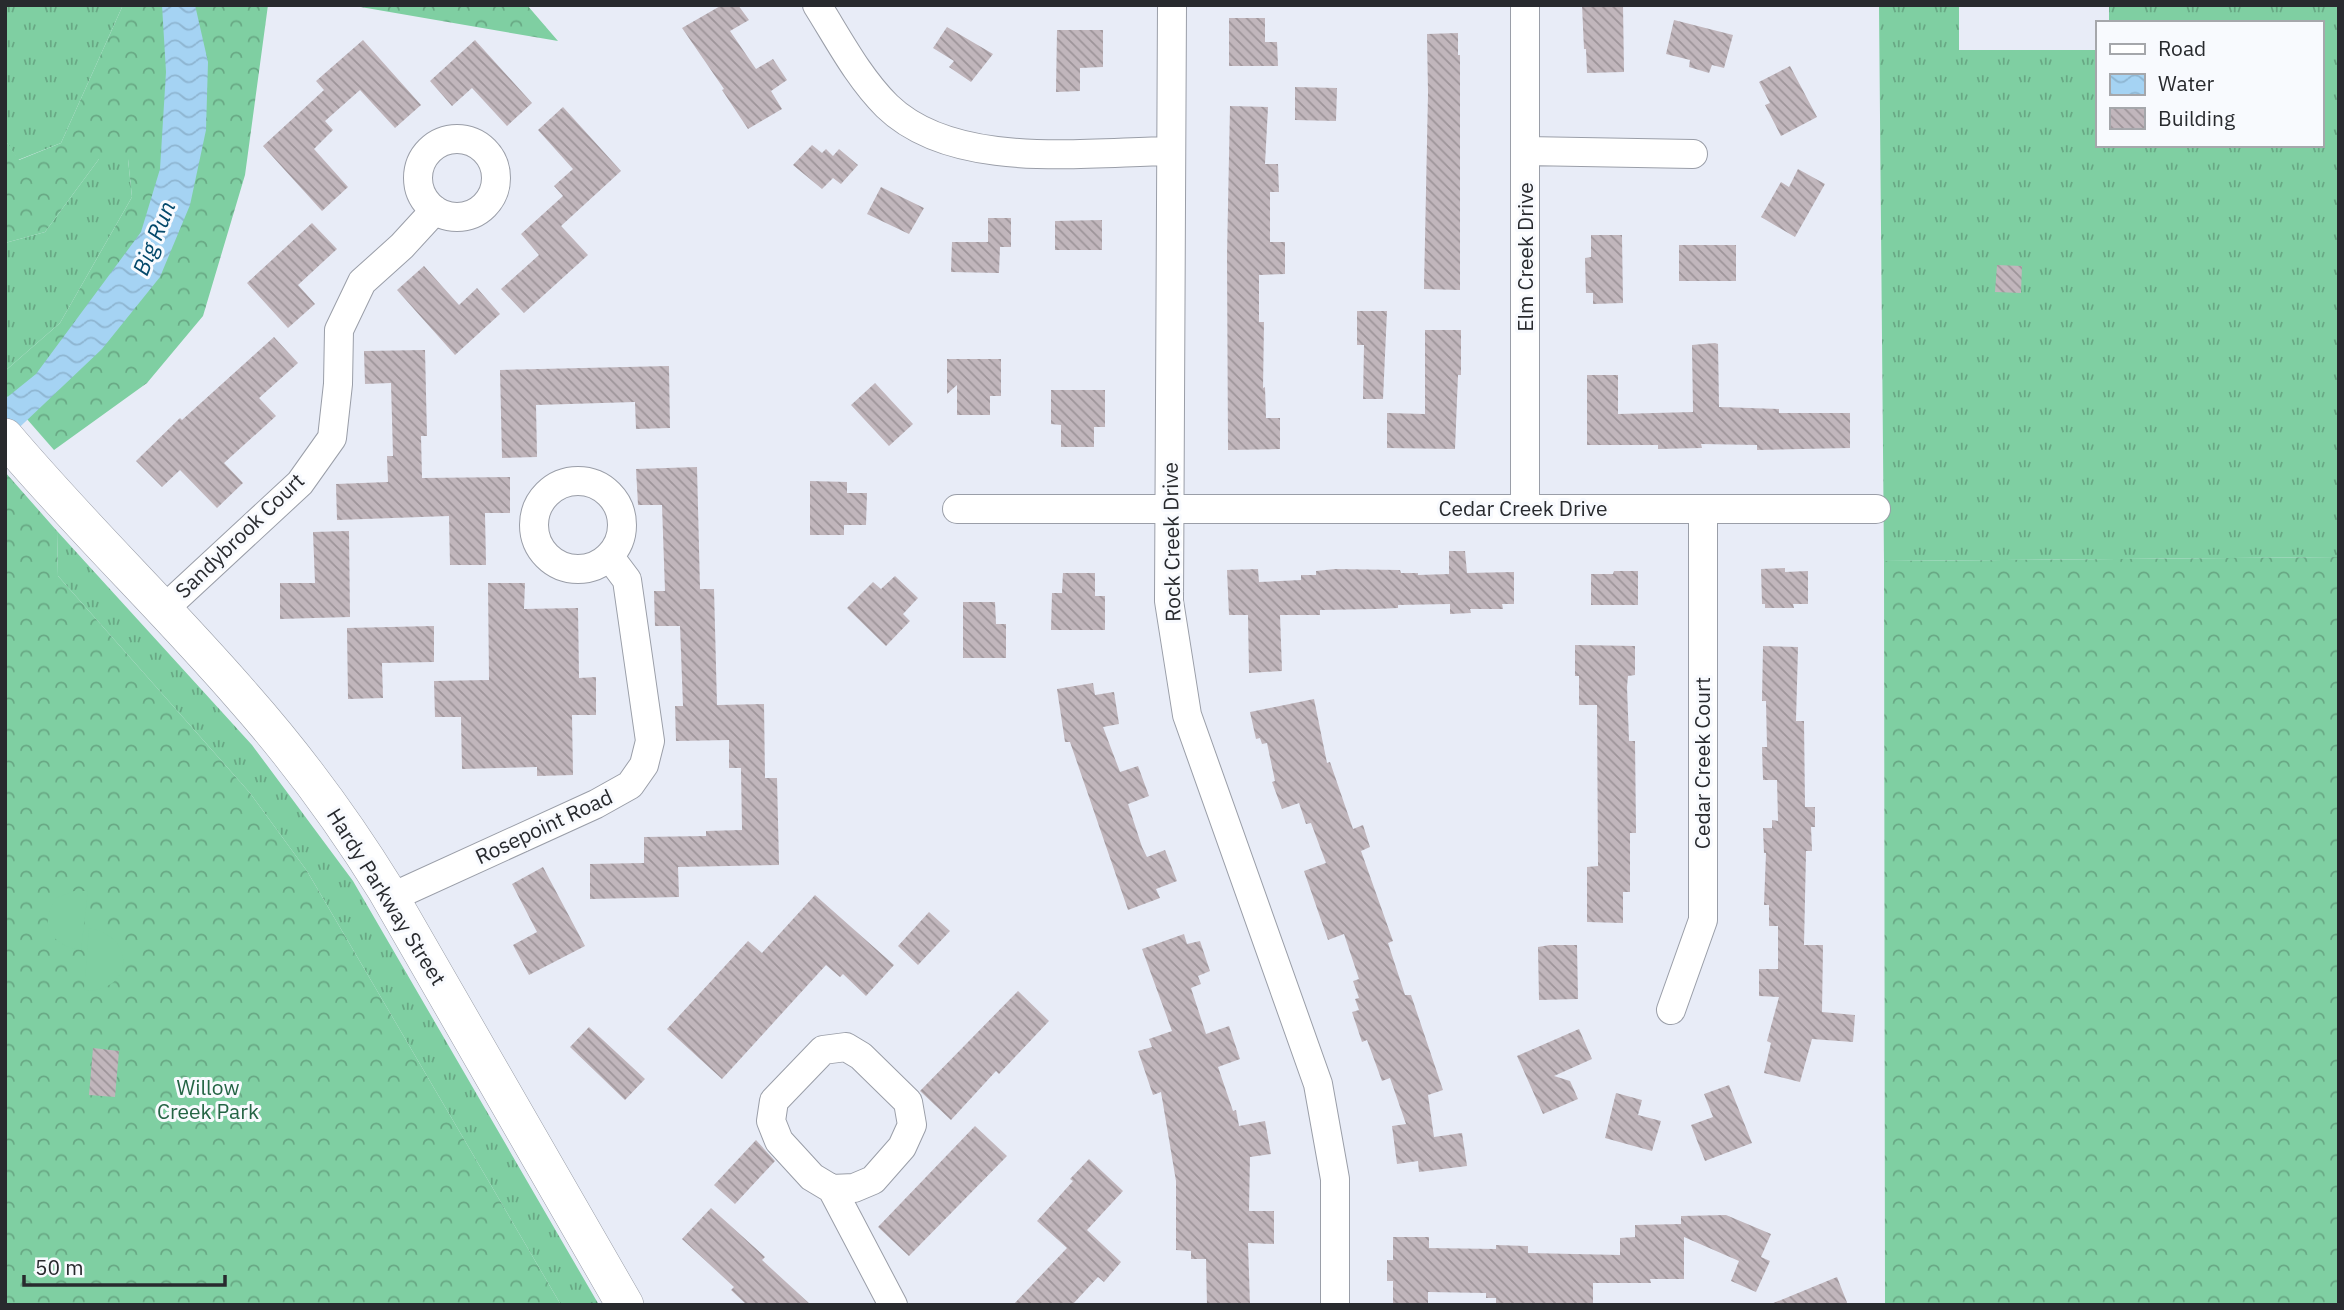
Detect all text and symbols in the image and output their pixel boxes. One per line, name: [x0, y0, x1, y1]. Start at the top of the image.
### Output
legend: [2096, 21, 2323, 147]
text: Road: [2158, 34, 2206, 62]
text: Water: [2158, 69, 2215, 97]
text: Building: [2158, 104, 2235, 132]
street label: Elm Creek Drive: [1511, 182, 1539, 332]
water label: Big Run: [125, 196, 181, 279]
street label: Rock Creek Drive: [1156, 462, 1186, 622]
street label: Sandybrook Court: [169, 466, 310, 604]
street label: Cedar Creek Drive: [1438, 494, 1608, 522]
street label: Cedar Creek Court: [1688, 677, 1716, 849]
street label: Rosepoint Road: [470, 782, 617, 870]
street label: Hardy Parkway Street: [321, 803, 453, 990]
park label: Willow Creek Park: [157, 1073, 259, 1125]
scale bar: [24, 1244, 226, 1288]
text: 50 m: [35, 1253, 84, 1281]

